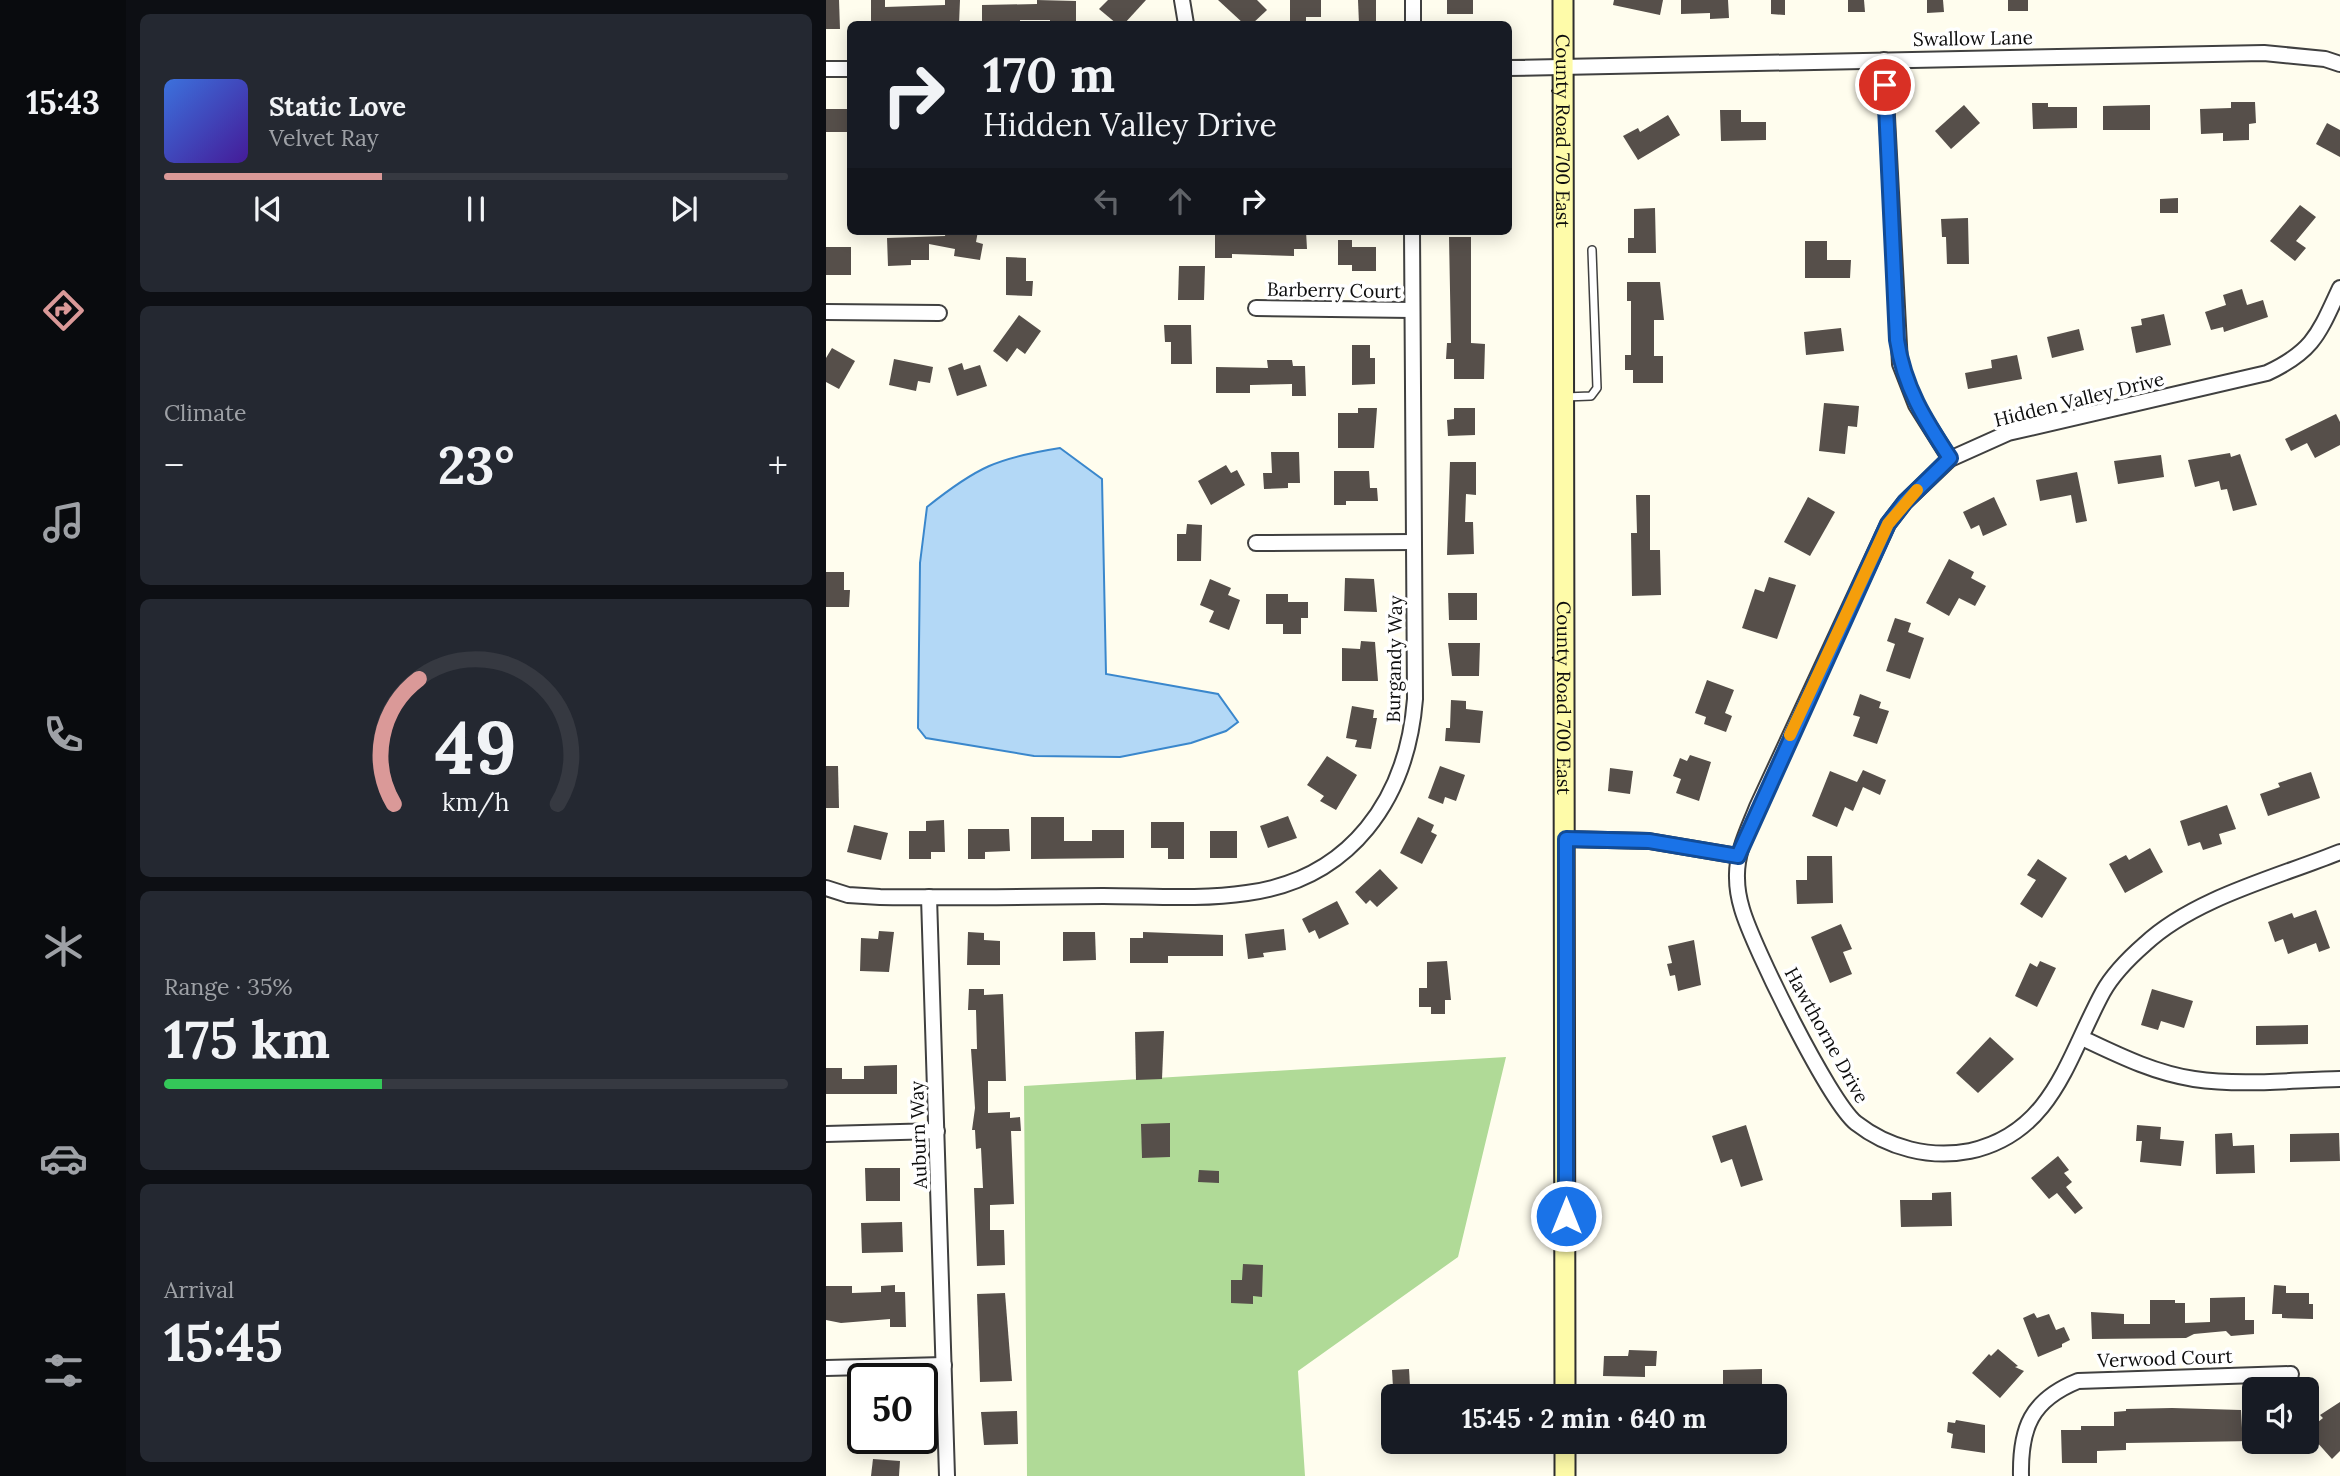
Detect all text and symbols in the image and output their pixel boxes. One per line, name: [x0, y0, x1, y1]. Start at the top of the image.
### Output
street label: Swallow Lane: [1913, 25, 2033, 51]
street label: County Road 700 East: [1551, 34, 1575, 229]
text: 170 m: [983, 43, 1115, 105]
icon: right: [868, 49, 959, 140]
pin: [1855, 55, 1915, 115]
icon: arrive: [1866, 66, 1904, 104]
text: 15:43: [26, 82, 100, 123]
text: Static Love: [269, 90, 406, 123]
text: Hidden Valley Drive: [983, 104, 1277, 145]
text: Velvet Ray: [269, 123, 379, 152]
icon: left: [1088, 182, 1126, 220]
icon: ahead: [1161, 182, 1199, 220]
icon: right: [1234, 182, 1272, 220]
icon: previous: [249, 190, 287, 228]
icon: pause: [457, 190, 495, 228]
icon: next: [665, 190, 703, 228]
street label: Barberry Court: [1267, 277, 1402, 303]
icon: directions: [39, 286, 88, 335]
street label: Hidden Valley Drive: [1991, 366, 2167, 432]
text: Climate: [164, 398, 246, 427]
text: 23°: [438, 432, 514, 498]
text: −: [164, 441, 184, 489]
text: +: [768, 441, 788, 489]
icon: music: [39, 498, 88, 547]
street label: Burgandy Way: [1381, 595, 1407, 723]
street label: County Road 700 East: [1552, 601, 1576, 796]
text: 49: [435, 701, 517, 794]
icon: phone: [39, 710, 88, 759]
text: km/h: [442, 786, 510, 818]
icon: climate: [39, 922, 88, 971]
street label: Hawthorne Drive: [1780, 963, 1874, 1107]
text: Range · 35%: [164, 972, 293, 1001]
text: 175 km: [164, 1006, 330, 1072]
street label: Auburn Way: [904, 1081, 932, 1190]
icon: car: [39, 1134, 88, 1183]
position arrow: [1529, 1179, 1603, 1253]
text: Arrival: [164, 1275, 234, 1304]
text: 15:45: [164, 1309, 283, 1375]
street label: Verwood Court: [2096, 1344, 2234, 1372]
icon: filters: [39, 1346, 88, 1395]
speed limit sign: 50: [847, 1363, 938, 1454]
map controls: [2242, 1377, 2319, 1454]
button: sound: [2242, 1377, 2319, 1454]
text: 15:45 · 2 min · 640 m: [1462, 1402, 1706, 1435]

